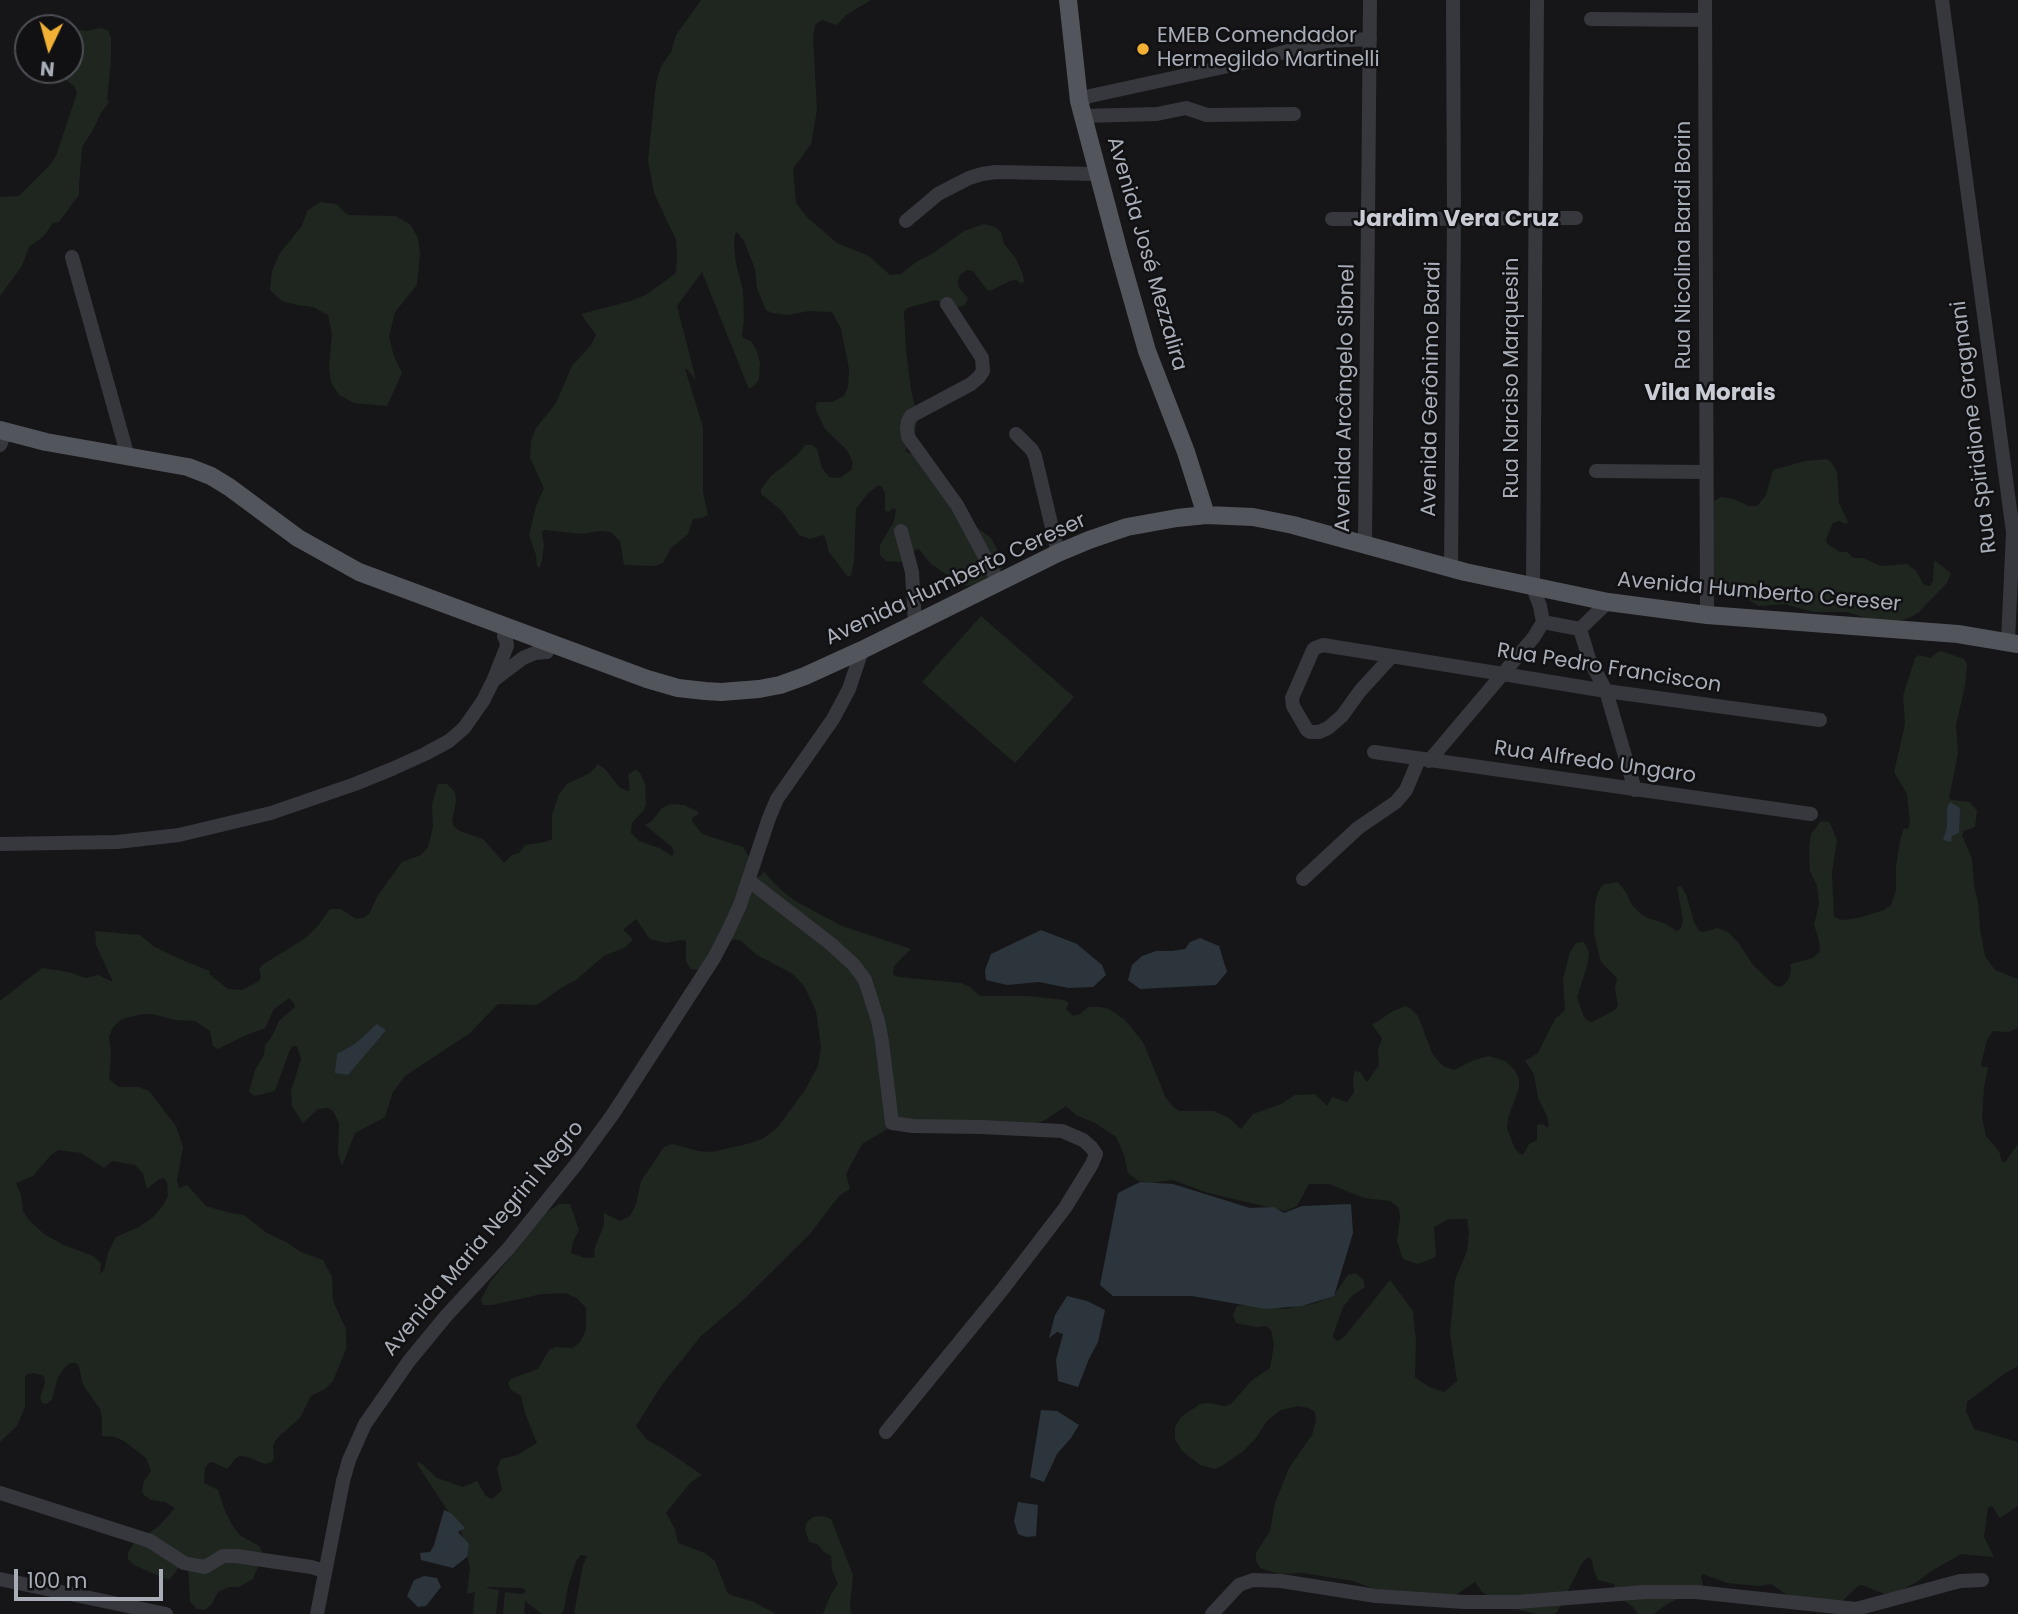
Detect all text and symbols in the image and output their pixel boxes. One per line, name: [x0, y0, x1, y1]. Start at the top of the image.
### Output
north arrow: [14, 14, 84, 84]
place label: EMEB Comendador Hermegildo Martinelli: [1157, 24, 1380, 74]
marker: EMEB Comendador Hermegildo Martinelli: [1135, 41, 1151, 57]
text: N: [39, 54, 56, 82]
street label: Rua Nicolina Bardi Borin: [1672, 121, 1698, 369]
street label: Avenida José Mezzalira: [1100, 134, 1192, 374]
district label: Jardim Vera Cruz: [1353, 206, 1559, 234]
street label: Rua Narciso Marquesin: [1500, 257, 1526, 499]
street label: Avenida Gerônimo Bardi: [1417, 261, 1447, 517]
street label: Avenida Arcângelo Sibnel: [1331, 263, 1361, 533]
street label: Rua Spiridione Gragnani: [1947, 299, 2003, 555]
district label: Vila Morais: [1644, 380, 1776, 408]
street label: Avenida Humberto Cereser: [822, 508, 1090, 652]
street label: Avenida Humberto Cereser: [1616, 568, 1902, 618]
street label: Rua Pedro Franciscon: [1495, 639, 1723, 699]
street label: Rua Alfredo Ungaro: [1492, 736, 1698, 790]
street label: Avenida Maria Negrini Negro: [378, 1116, 590, 1362]
scale bar: [18, 1554, 166, 1598]
text: 100 m: [27, 1566, 87, 1595]

